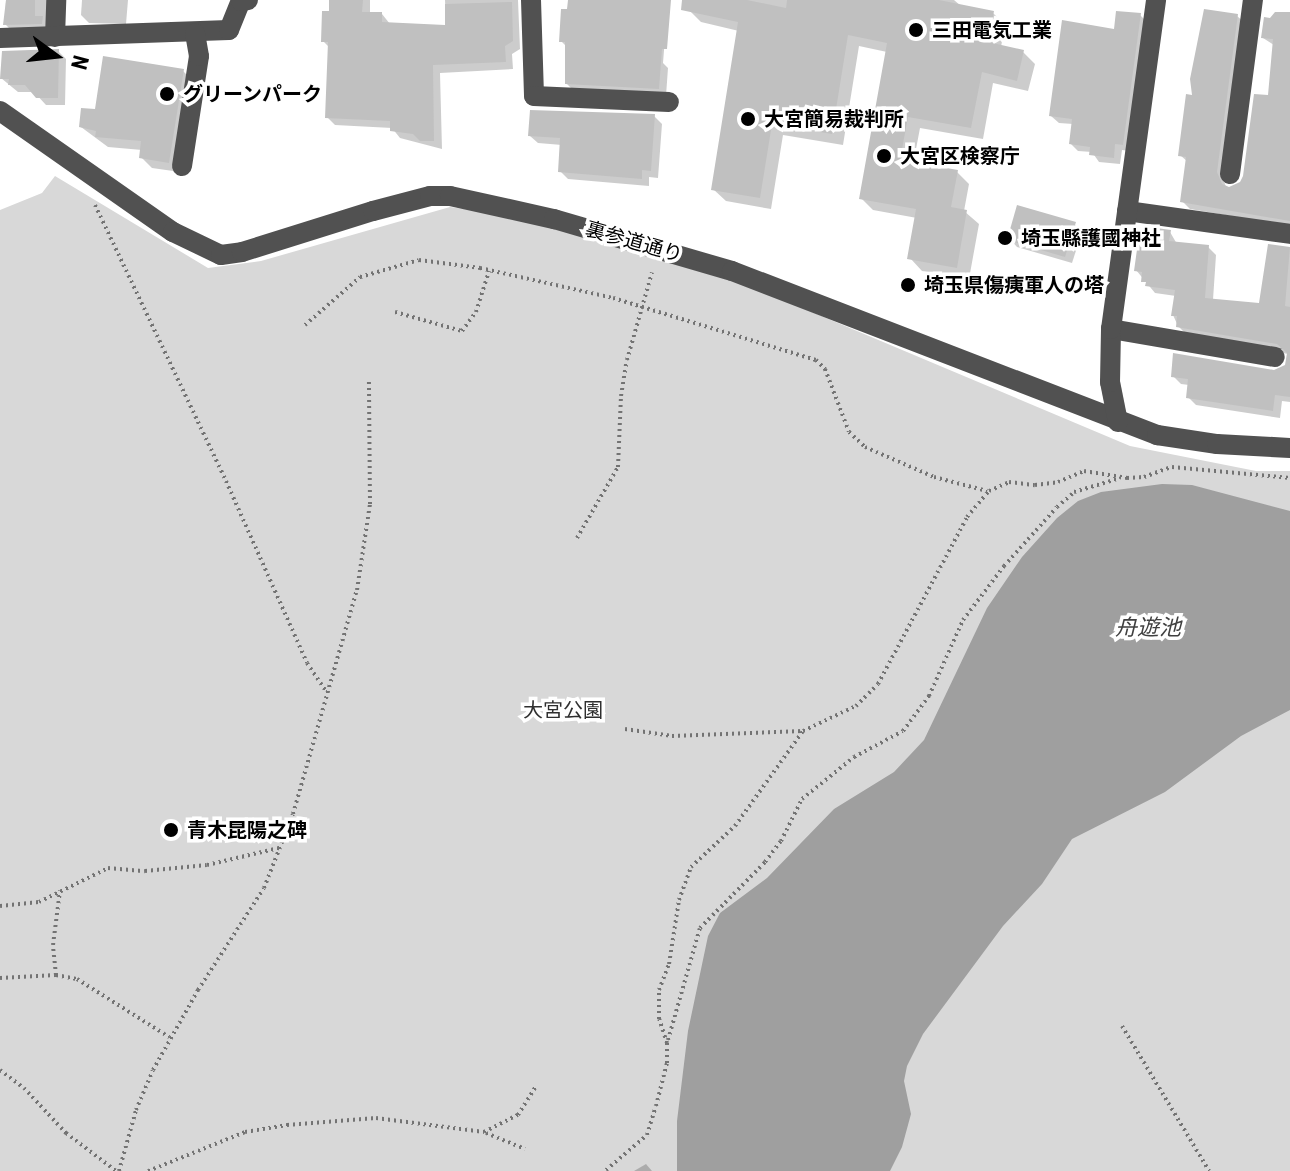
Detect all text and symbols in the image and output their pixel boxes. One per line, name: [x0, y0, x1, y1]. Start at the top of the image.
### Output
north arrow: [16, 16, 96, 96]
place label: 三田電気工業: [932, 18, 1052, 42]
marker: 三田電気工業: [907, 21, 925, 39]
text: N: [66, 53, 93, 72]
place label: グリーンパーク: [183, 82, 323, 106]
marker: グリーンパーク: [158, 85, 176, 103]
place label: 大宮簡易裁判所: [764, 107, 904, 131]
marker: 大宮簡易裁判所: [739, 110, 757, 128]
place label: 大宮区検察庁: [900, 144, 1020, 168]
marker: 大宮区検察庁: [875, 147, 893, 165]
street label: 裏参道通り: [583, 217, 685, 267]
place label: 埼玉縣護國神社: [1021, 226, 1161, 250]
marker: 埼玉縣護國神社: [996, 229, 1014, 247]
place label: 埼玉県傷痍軍人の塔: [924, 273, 1104, 297]
marker: 埼玉県傷痍軍人の塔: [899, 276, 917, 294]
water label: 舟遊池: [1115, 615, 1181, 641]
park label: 大宮公園: [523, 698, 603, 722]
place label: 青木昆陽之碑: [187, 818, 307, 842]
marker: 青木昆陽之碑: [162, 821, 180, 839]

